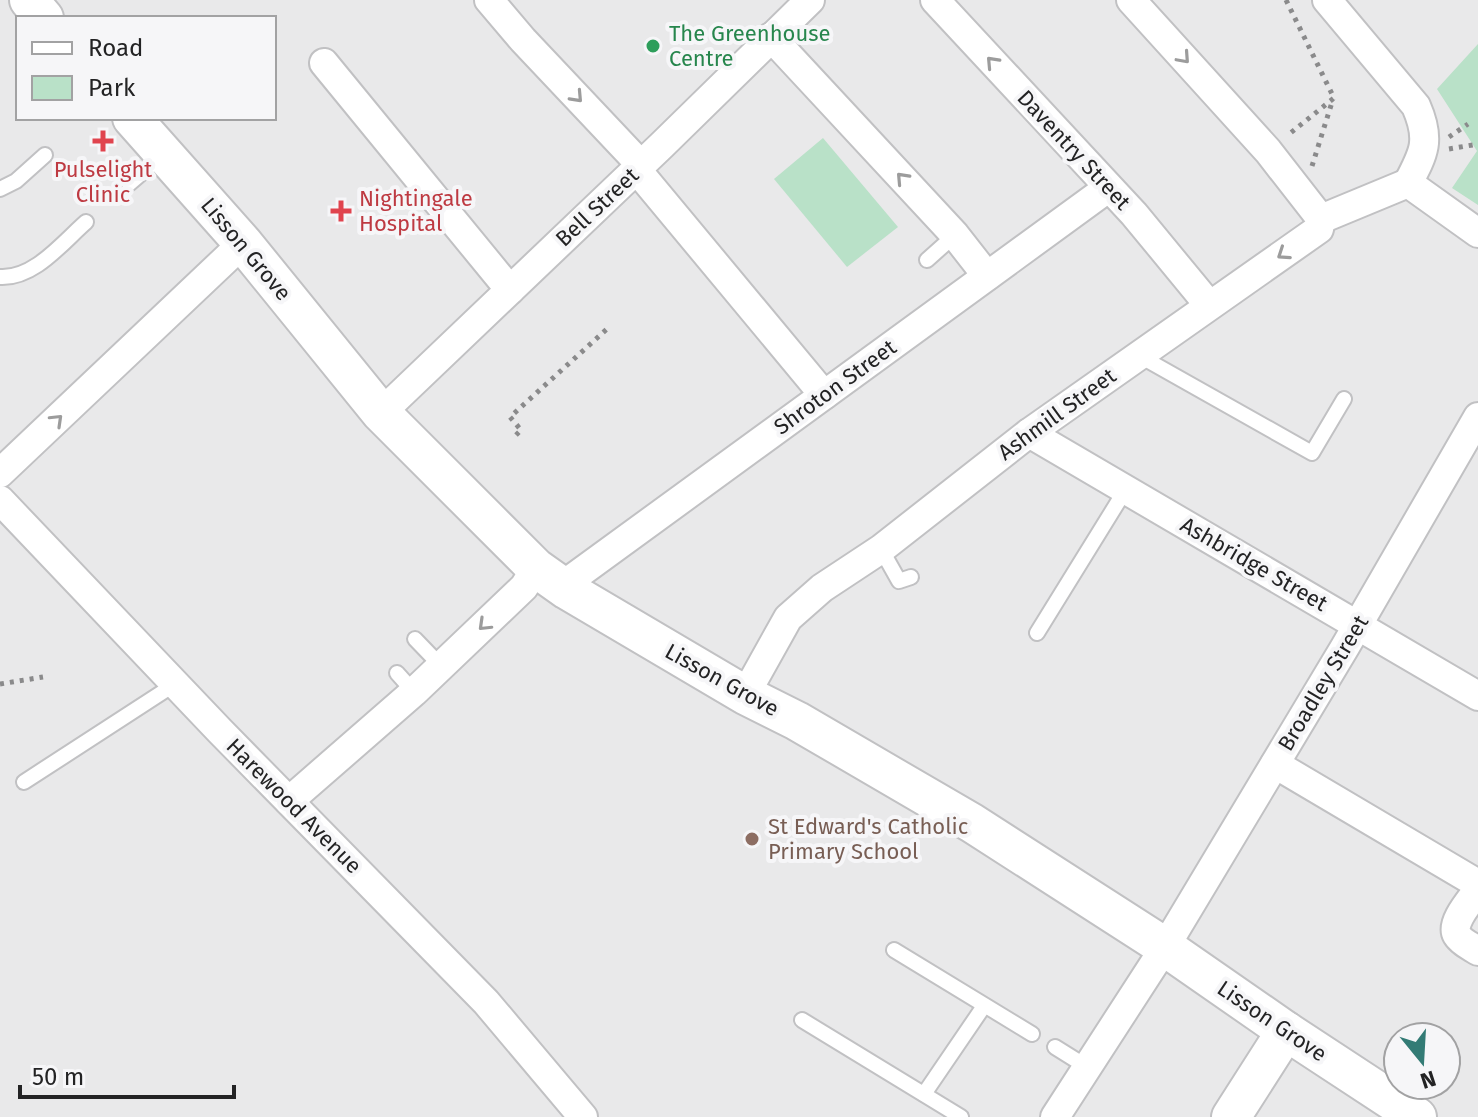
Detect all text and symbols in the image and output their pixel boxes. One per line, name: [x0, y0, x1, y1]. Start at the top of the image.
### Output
legend: [16, 16, 276, 120]
place label: The Greenhouse Centre: [669, 20, 830, 72]
text: Road: [88, 34, 143, 62]
marker: The Greenhouse Centre: [644, 37, 662, 55]
one-way arrow: [1174, 48, 1188, 63]
one-way arrow: [988, 57, 1002, 72]
text: Park: [88, 74, 136, 102]
street label: Daventry Street: [1012, 84, 1136, 216]
one-way arrow: [568, 88, 583, 102]
marker: Pulselight Clinic: [92, 130, 114, 152]
place label: Pulselight Clinic: [54, 156, 152, 208]
street label: Bell Street: [550, 162, 644, 252]
one-way arrow: [897, 172, 911, 187]
place label: Nightingale Hospital: [359, 185, 473, 237]
street label: Lisson Grove: [195, 192, 297, 306]
marker: Nightingale Hospital: [330, 200, 352, 222]
one-way arrow: [1277, 244, 1291, 259]
street label: Shroton Street: [769, 334, 901, 440]
street label: Ashmill Street: [993, 362, 1121, 466]
one-way arrow: [48, 414, 62, 429]
street label: Ashbridge Street: [1176, 511, 1332, 617]
street label: Broadley Street: [1272, 610, 1374, 756]
one-way arrow: [479, 615, 493, 630]
street label: Lisson Grove: [660, 638, 784, 722]
street label: Harewood Avenue: [221, 733, 367, 879]
place label: St Edward's Catholic Primary School: [768, 813, 968, 865]
marker: St Edward's Catholic Primary School: [743, 830, 761, 848]
street label: Lisson Grove: [1212, 975, 1332, 1067]
north arrow: [1382, 1021, 1462, 1101]
scale bar: [20, 1049, 234, 1099]
text: 50 m: [32, 1063, 84, 1091]
text: N: [1417, 1064, 1439, 1095]

